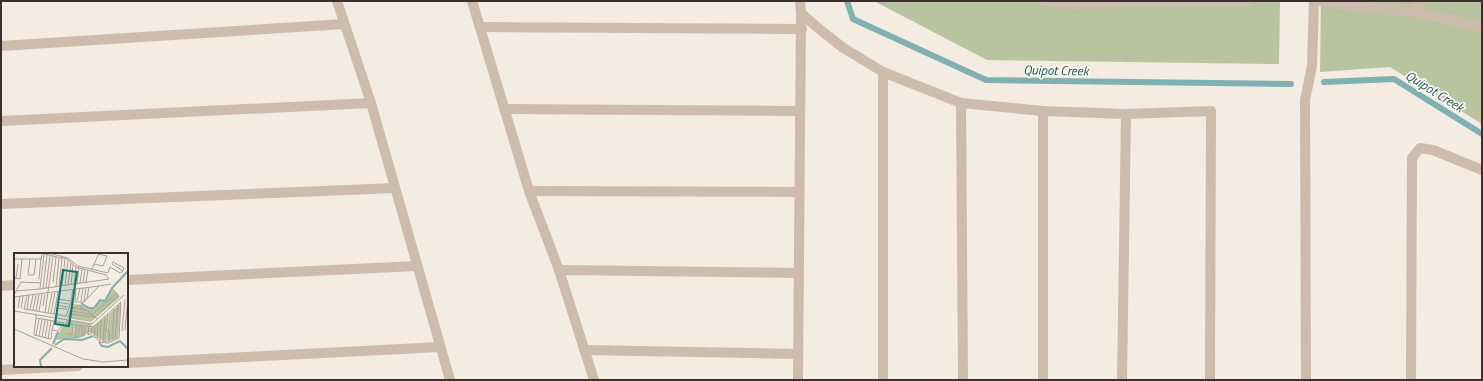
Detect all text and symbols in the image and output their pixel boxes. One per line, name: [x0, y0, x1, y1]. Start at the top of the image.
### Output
water label: Quipot Creek: [1023, 59, 1091, 81]
water label: Quipot Creek: [1402, 65, 1470, 118]
inset map: [14, 253, 128, 367]

